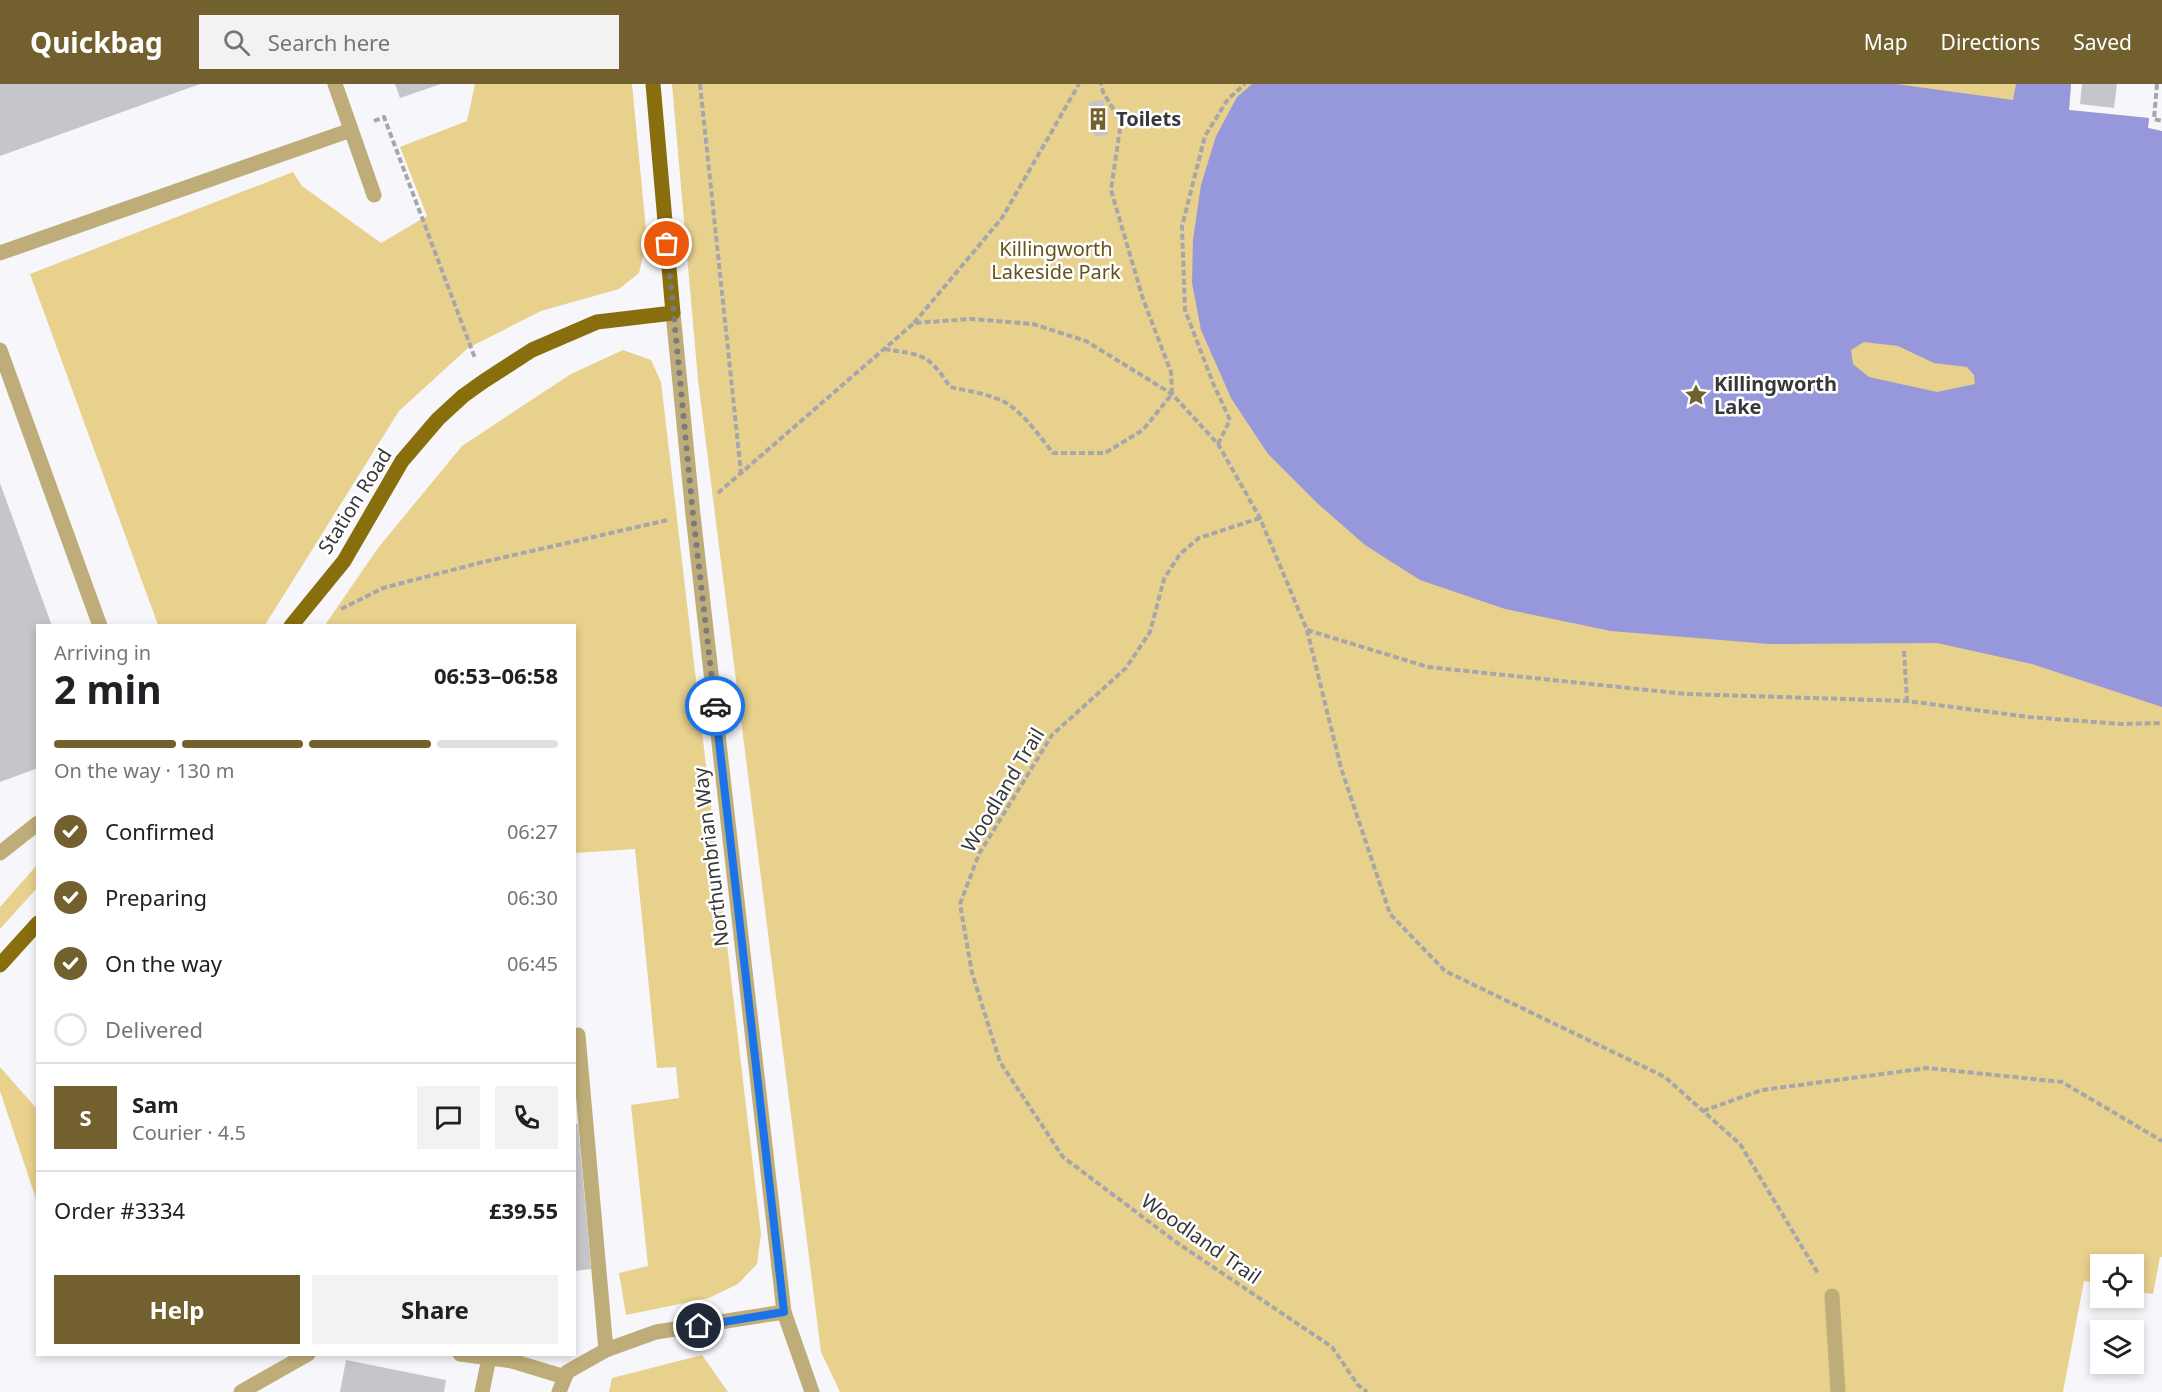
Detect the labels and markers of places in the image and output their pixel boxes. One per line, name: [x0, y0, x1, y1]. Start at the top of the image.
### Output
place label: Toilets: [1116, 105, 1181, 132]
building icon: Toilets: [1085, 106, 1111, 132]
pin: [641, 218, 692, 269]
place label: Killingworth Lake: [1714, 370, 1837, 420]
place icon: Killingworth Lake: [1683, 382, 1709, 408]
pin: [673, 1300, 724, 1351]

